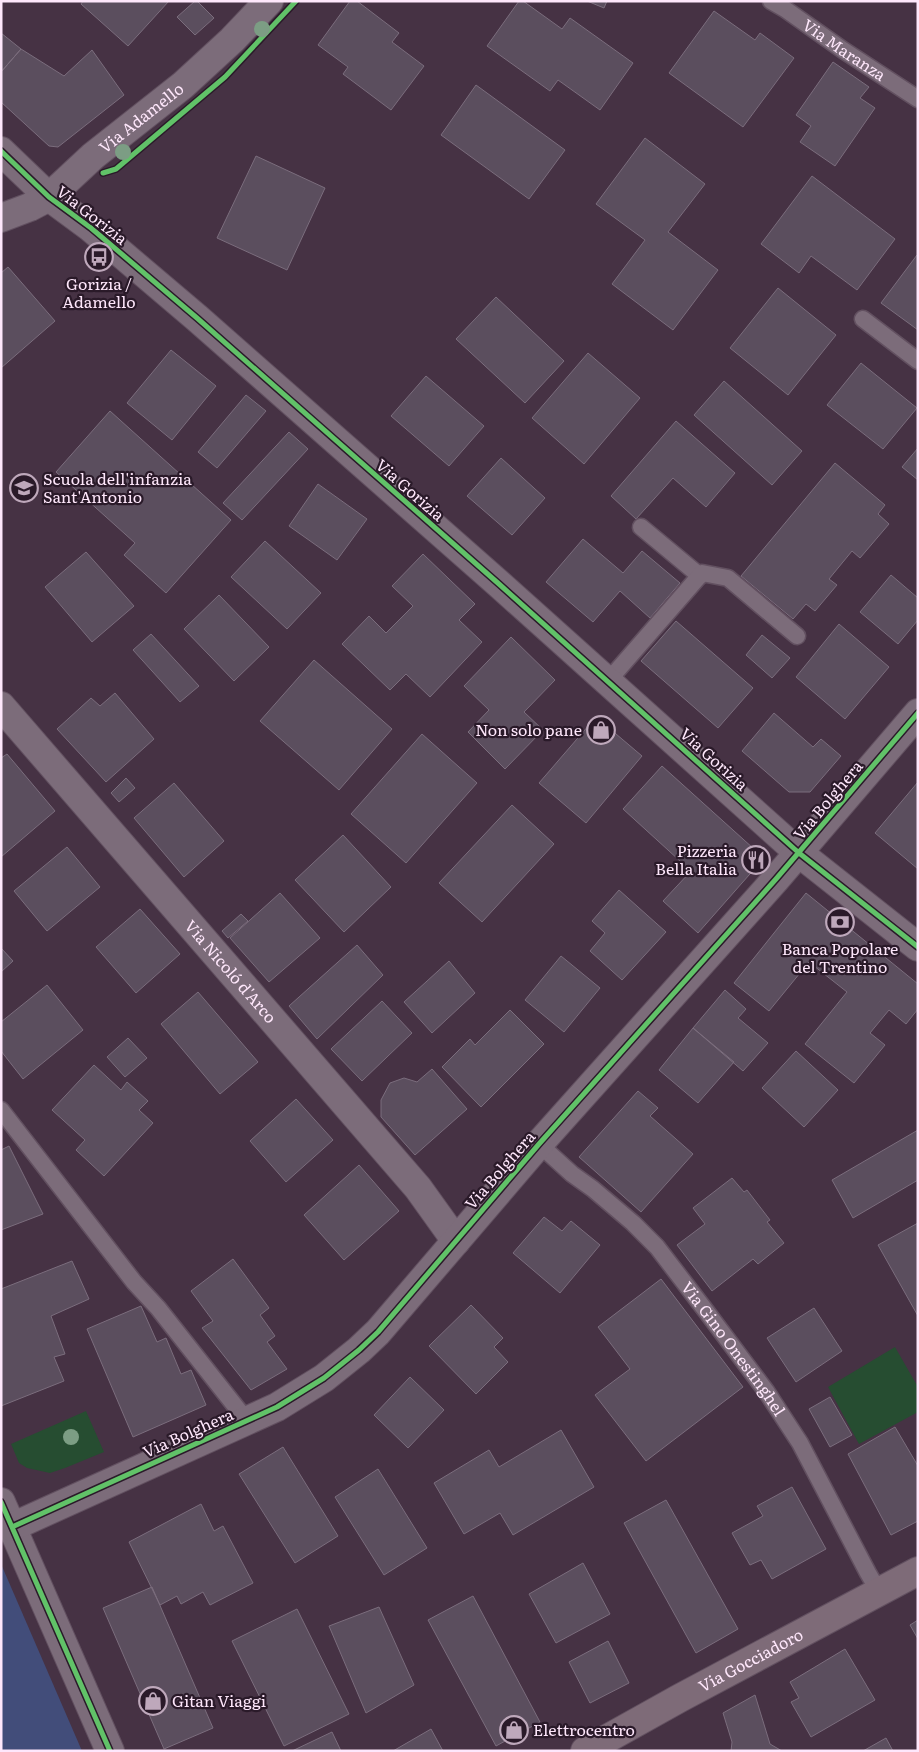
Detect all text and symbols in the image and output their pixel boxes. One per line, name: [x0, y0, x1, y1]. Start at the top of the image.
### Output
street label: Via Maranza: [798, 12, 891, 86]
street label: Via Adamello: [93, 76, 188, 158]
street label: Via Gorizia: [52, 179, 134, 250]
bus stop icon: Gorizia / Adamello: [84, 242, 114, 272]
place label: Gorizia / Adamello: [62, 271, 136, 313]
street label: Via Gorizia: [371, 452, 451, 526]
place label: Scuola dell'infanzia Sant'Antonio: [43, 466, 192, 508]
school or university icon: Scuola dell'infanzia Sant'Antonio: [9, 473, 39, 503]
shop icon: Non solo pane: [586, 715, 616, 745]
place label: Non solo pane: [475, 717, 582, 741]
street label: Via Gorizia: [675, 721, 754, 796]
street label: Via Bolghera: [787, 754, 868, 844]
place label: Pizzeria Bella Italia: [655, 838, 737, 880]
restaurant icon: Pizzeria Bella Italia: [741, 845, 771, 875]
bank icon: Banca Popolare del Trentino: [825, 907, 855, 937]
street label: Via Nicoló d'Arco: [180, 914, 283, 1028]
place label: Banca Popolare del Trentino: [782, 936, 898, 978]
street label: Via Bolghera: [458, 1124, 540, 1214]
street label: Via Gino Onestinghel: [676, 1276, 792, 1420]
street label: Via Bolghera: [138, 1401, 237, 1463]
street label: Via Gocciadoro: [694, 1622, 807, 1697]
shop icon: Gitan Viaggi: [138, 1686, 168, 1716]
place label: Gitan Viaggi: [172, 1688, 266, 1712]
shop icon: Elettrocentro: [499, 1715, 529, 1745]
place label: Elettrocentro: [533, 1717, 635, 1741]

